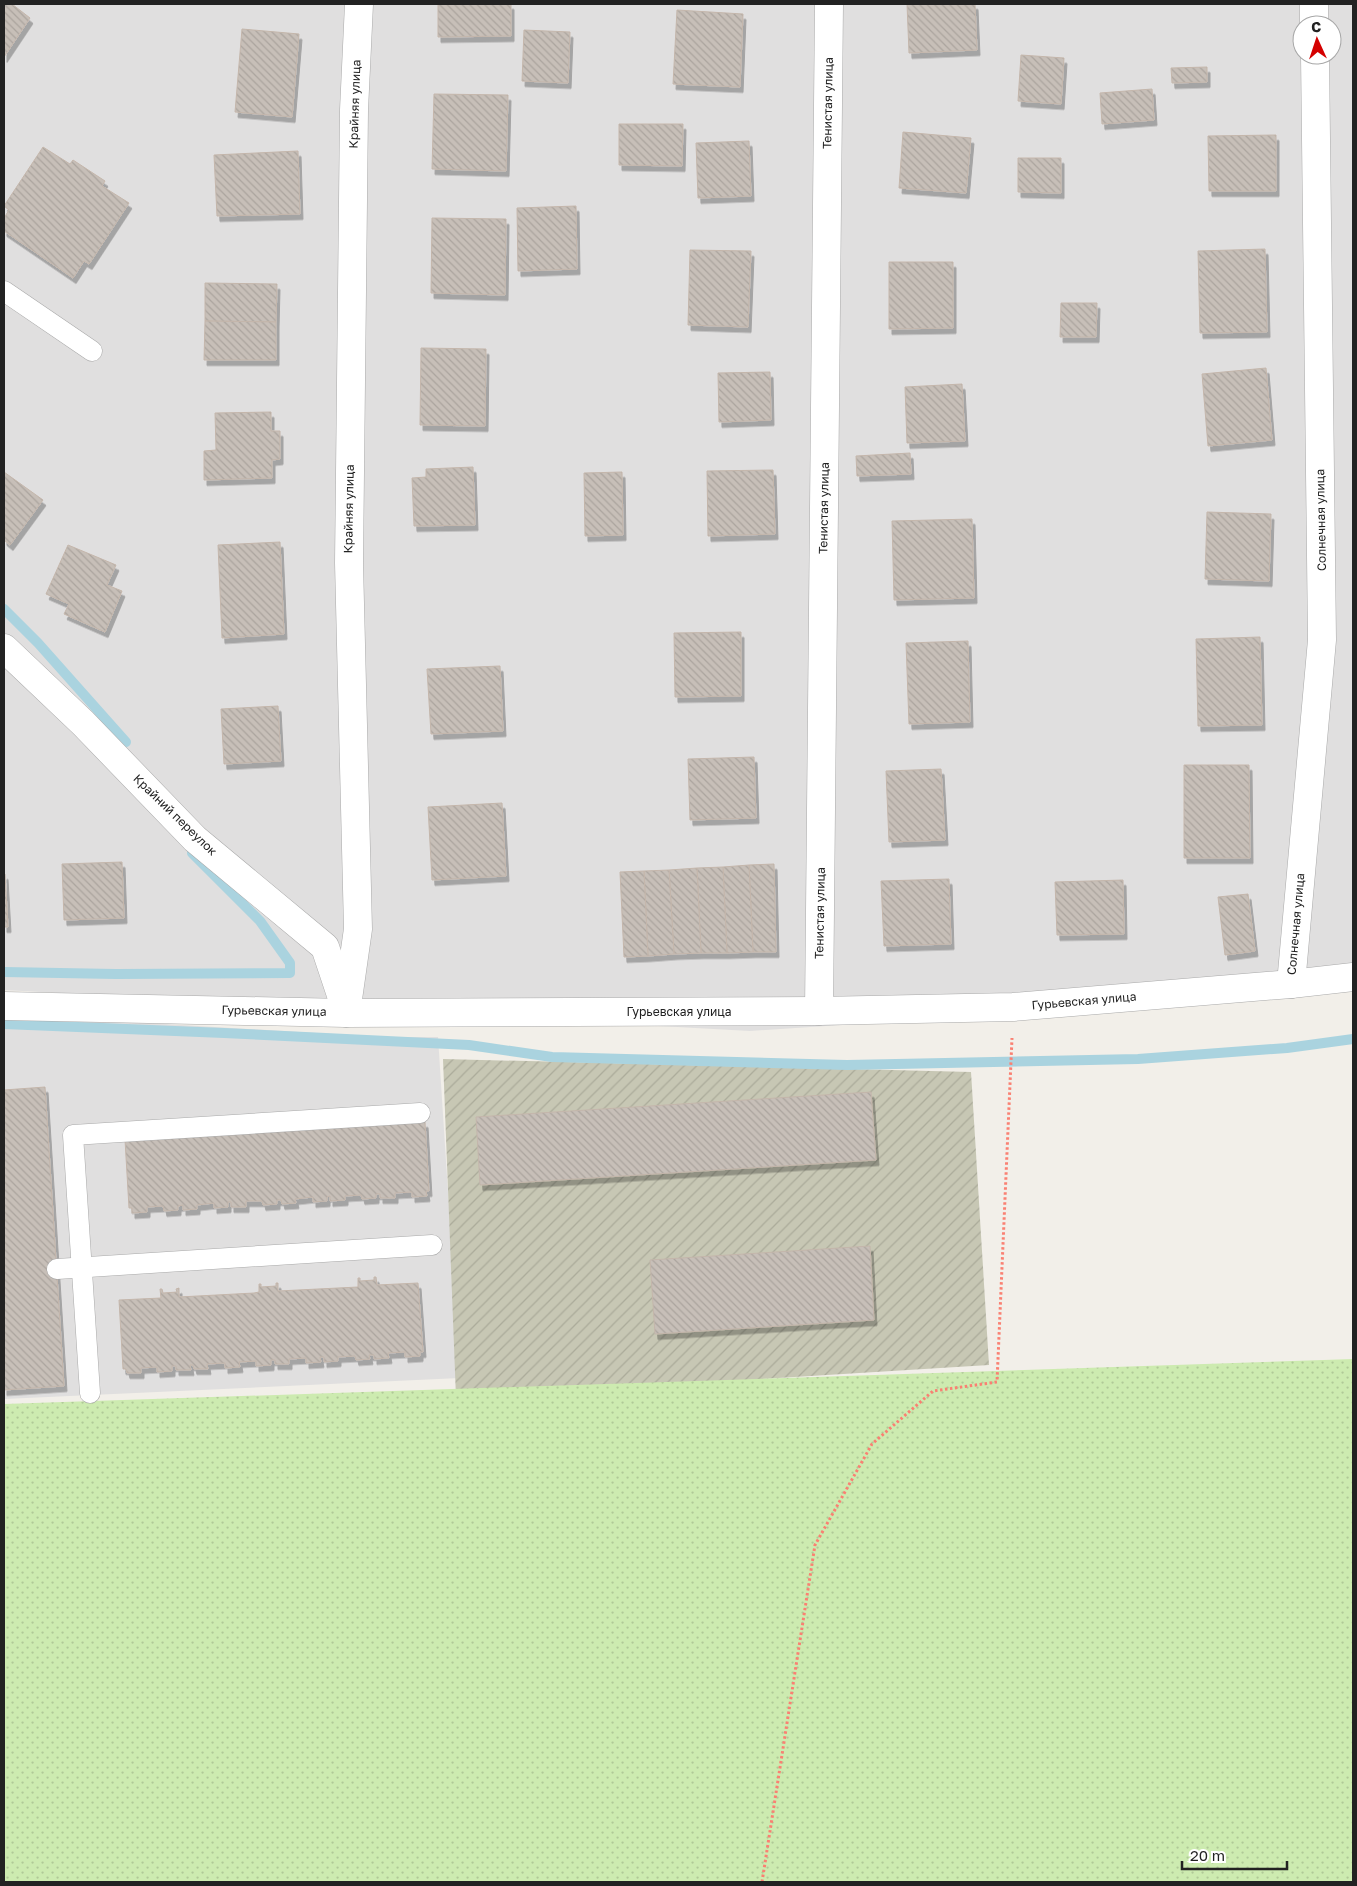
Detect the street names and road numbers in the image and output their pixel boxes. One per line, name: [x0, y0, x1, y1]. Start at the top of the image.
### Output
street label: Тенистая улица: [819, 57, 836, 149]
street label: Крайняя улица: [345, 59, 364, 149]
street label: Тенистая улица: [815, 462, 832, 554]
street label: Крайняя улица: [340, 464, 357, 554]
street label: Солнечная улица: [1312, 469, 1329, 571]
street label: Крайний переулок: [130, 771, 220, 859]
street label: Тенистая улица: [811, 867, 828, 959]
street label: Солнечная улица: [1284, 872, 1307, 976]
street label: Гурьевская улица: [1031, 988, 1137, 1013]
street label: Гурьевская улица: [221, 1002, 327, 1019]
street label: Гурьевская улица: [626, 1004, 732, 1019]

